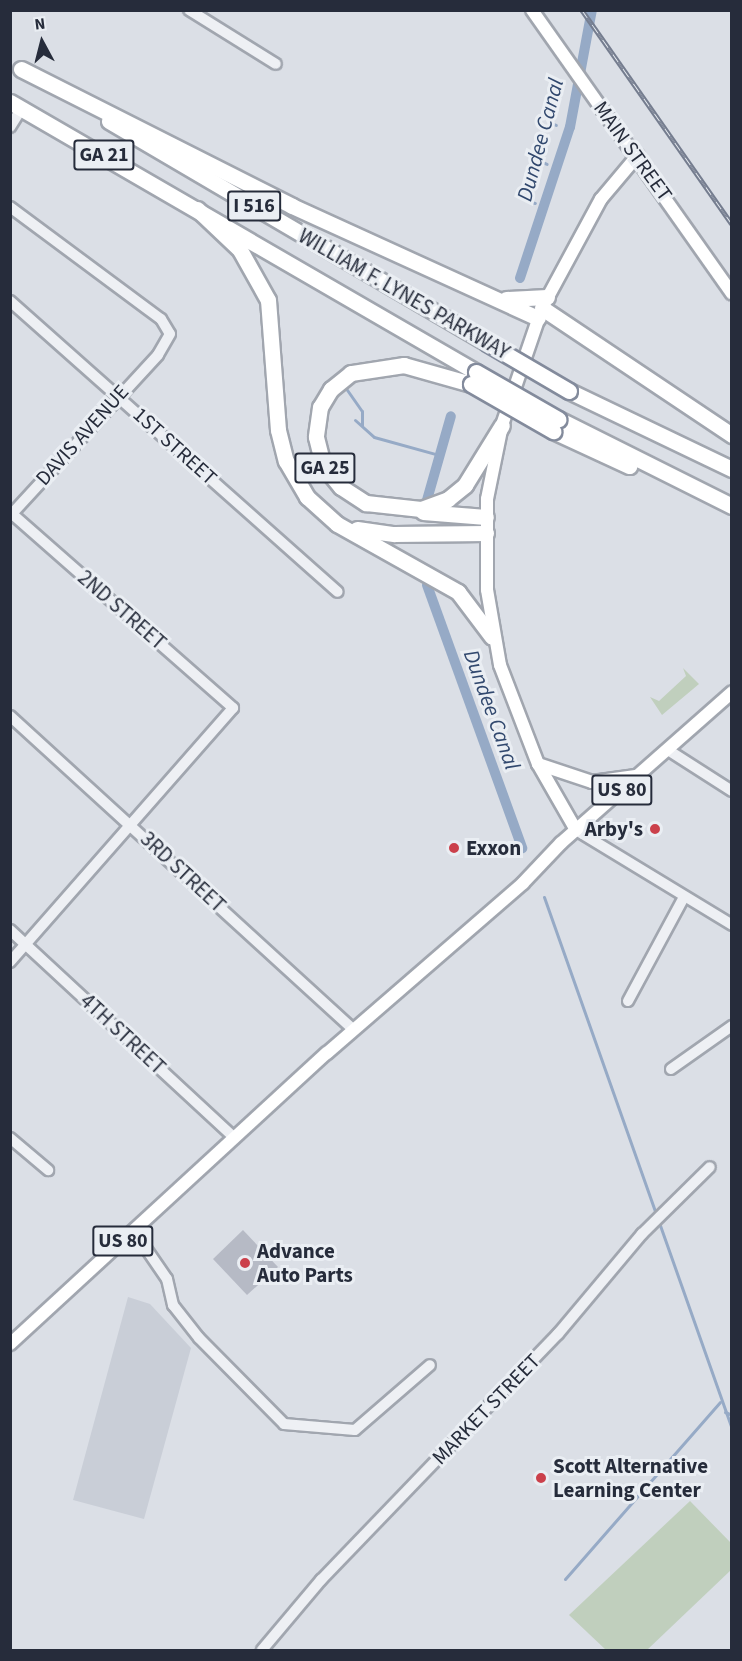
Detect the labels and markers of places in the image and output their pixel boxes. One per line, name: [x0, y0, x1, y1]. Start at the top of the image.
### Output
place label: Arby's: [585, 816, 643, 842]
marker: Arby's: [648, 822, 662, 836]
place label: Exxon: [466, 835, 521, 861]
marker: Exxon: [447, 841, 461, 855]
place label: Advance Auto Parts: [257, 1238, 353, 1288]
marker: Advance Auto Parts: [238, 1256, 252, 1270]
place label: Scott Alternative Learning Center: [553, 1453, 708, 1503]
marker: Scott Alternative Learning Center: [534, 1471, 548, 1485]

